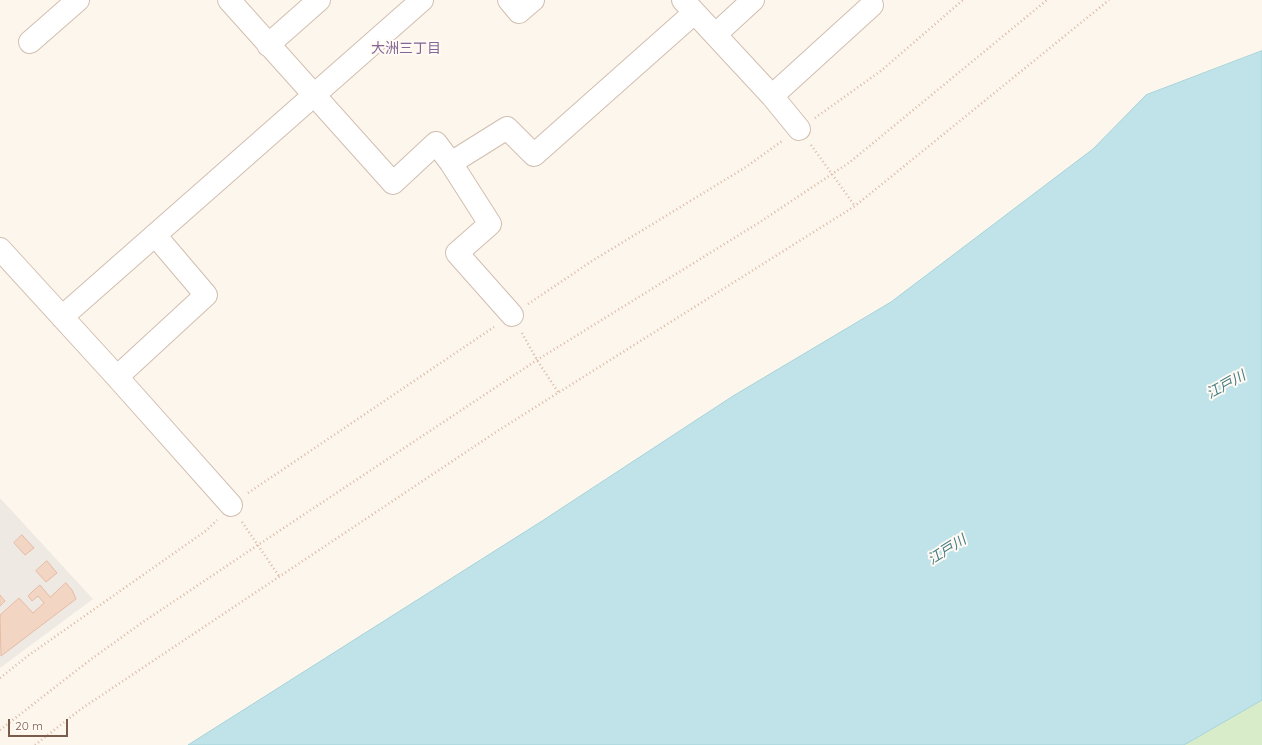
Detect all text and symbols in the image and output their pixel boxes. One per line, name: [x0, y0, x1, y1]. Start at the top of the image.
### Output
district label: 大洲三丁目: [371, 41, 441, 57]
water label: 江戸川: [1204, 367, 1248, 403]
water label: 江戸川: [925, 532, 969, 568]
scale bar: [10, 711, 70, 737]
text: 20 m: [15, 718, 43, 733]

